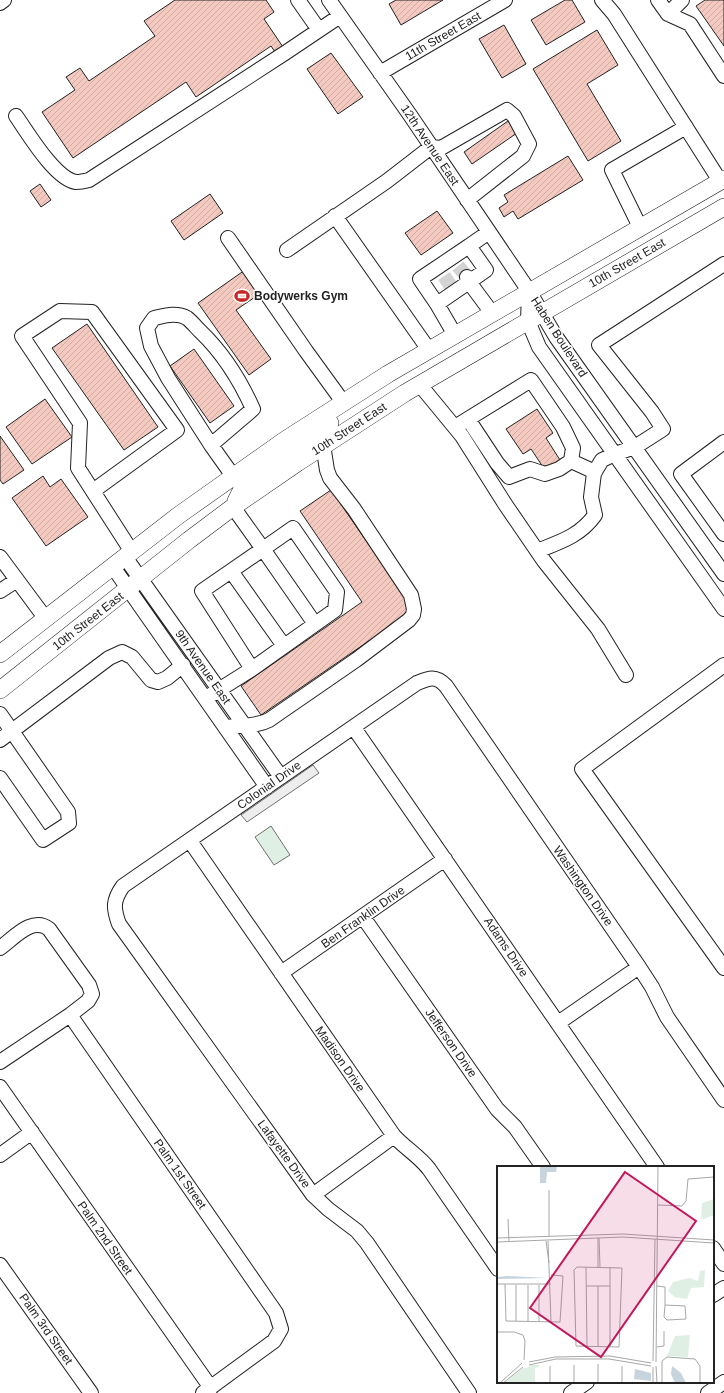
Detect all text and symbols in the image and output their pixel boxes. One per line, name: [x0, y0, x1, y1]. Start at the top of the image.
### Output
street label: 11th Street East: [403, 8, 484, 63]
street label: 12th Avenue East: [398, 102, 462, 188]
street label: 10th Street East: [586, 235, 668, 291]
sports icon: Bodywerks Gym: [233, 287, 251, 305]
place label: Bodywerks Gym: [254, 289, 348, 303]
street label: Haben Boulevard: [528, 294, 590, 380]
street label: 10th Street East: [309, 399, 389, 458]
street label: 10th Street East: [50, 589, 127, 653]
street label: 9th Avenue East: [172, 627, 234, 707]
street label: Colonial Drive: [234, 758, 304, 812]
street label: Washington Drive: [550, 843, 616, 929]
street label: Ben Franklin Drive: [319, 883, 408, 951]
street label: Adams Drive: [481, 915, 531, 980]
street label: Jefferson Drive: [422, 1006, 480, 1080]
street label: Madison Drive: [312, 1024, 368, 1095]
street label: Lafayette Drive: [255, 1117, 314, 1191]
street label: Palm 1st Street: [151, 1136, 210, 1212]
inset map: [497, 1166, 714, 1383]
street label: Palm 2nd Street: [75, 1199, 136, 1278]
street label: Palm 3rd Street: [16, 1291, 76, 1368]

